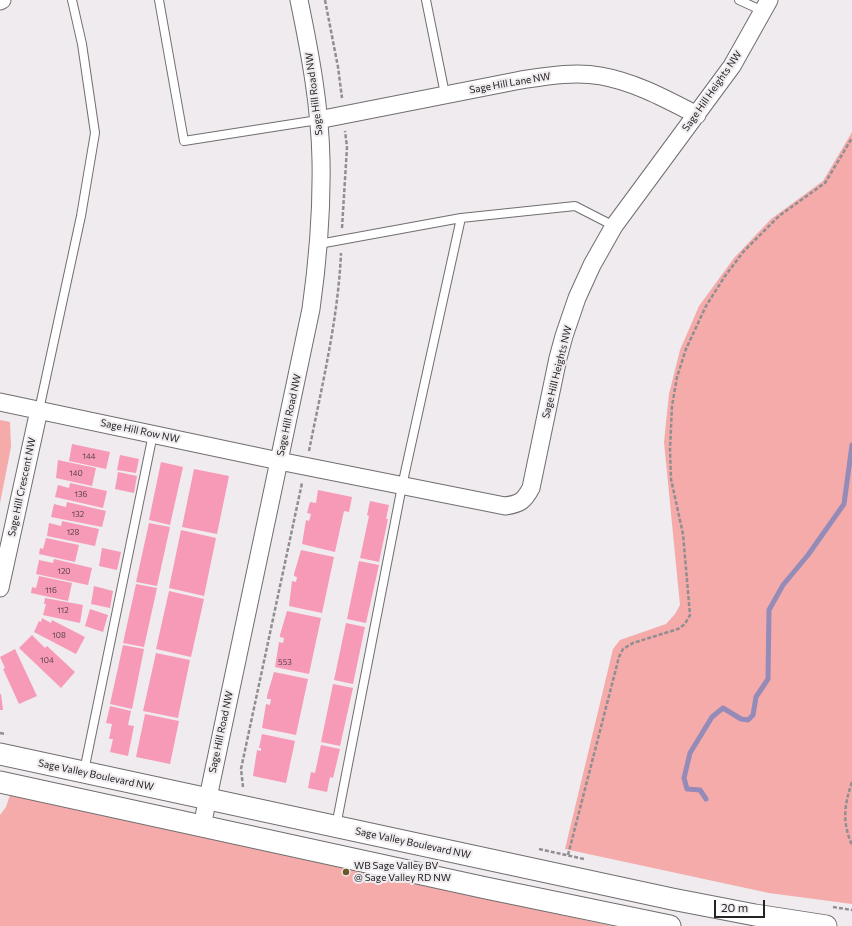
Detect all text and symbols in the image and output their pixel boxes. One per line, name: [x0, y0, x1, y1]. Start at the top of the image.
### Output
street label: Sage Hill Heights NW: [680, 48, 744, 134]
street label: Sage Hill Road NW: [303, 52, 325, 136]
street label: Sage Hill Lane NW: [468, 70, 552, 96]
street label: Sage Hill Heights NW: [540, 324, 574, 420]
street label: Sage Hill Road NW: [274, 373, 304, 457]
street label: Sage Hill Row NW: [99, 417, 181, 445]
street label: Sage Hill Crescent NW: [6, 436, 38, 538]
house number: 144: [82, 451, 96, 461]
house number: 140: [69, 468, 83, 478]
house number: 136: [75, 489, 87, 499]
house number: 132: [72, 509, 84, 519]
house number: 128: [67, 527, 79, 537]
house number: 120: [57, 566, 71, 576]
house number: 116: [45, 585, 57, 595]
house number: 112: [57, 605, 69, 615]
house number: 108: [52, 630, 66, 640]
house number: 104: [40, 655, 54, 665]
house number: 553: [278, 657, 292, 667]
street label: Sage Hill Road NW: [206, 690, 236, 774]
street label: Sage Valley Boulevard NW: [37, 757, 155, 793]
street label: Sage Valley Boulevard NW: [354, 825, 472, 861]
place label: WB Sage Valley BV @ Sage Valley RD NW: [354, 860, 451, 884]
marker: WB Sage Valley BV @ Sage Valley RD NW: [341, 867, 351, 877]
scale bar: [716, 892, 767, 918]
text: 20 m: [721, 900, 748, 914]

